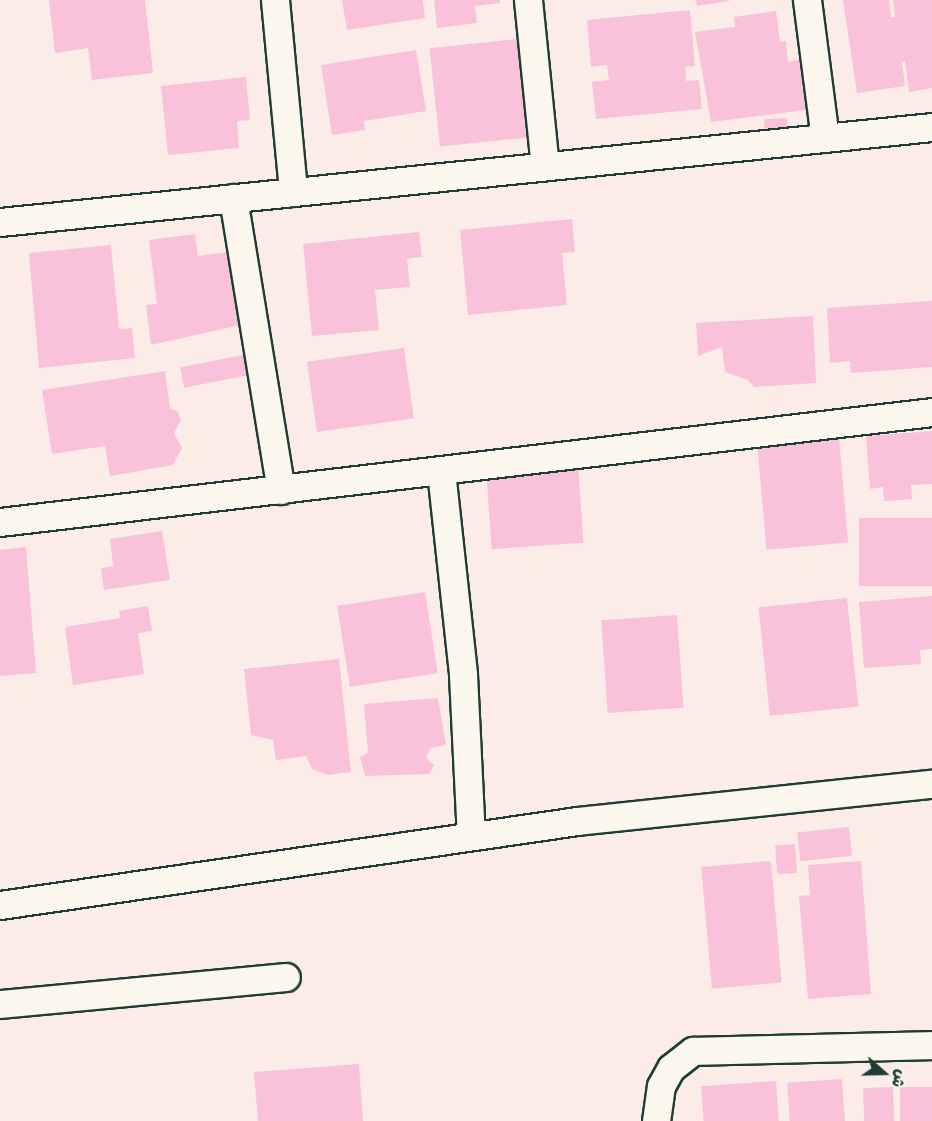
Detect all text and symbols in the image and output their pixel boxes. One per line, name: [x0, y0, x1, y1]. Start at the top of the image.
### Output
north arrow: [854, 1043, 914, 1103]
text: ش: [887, 1067, 915, 1092]

